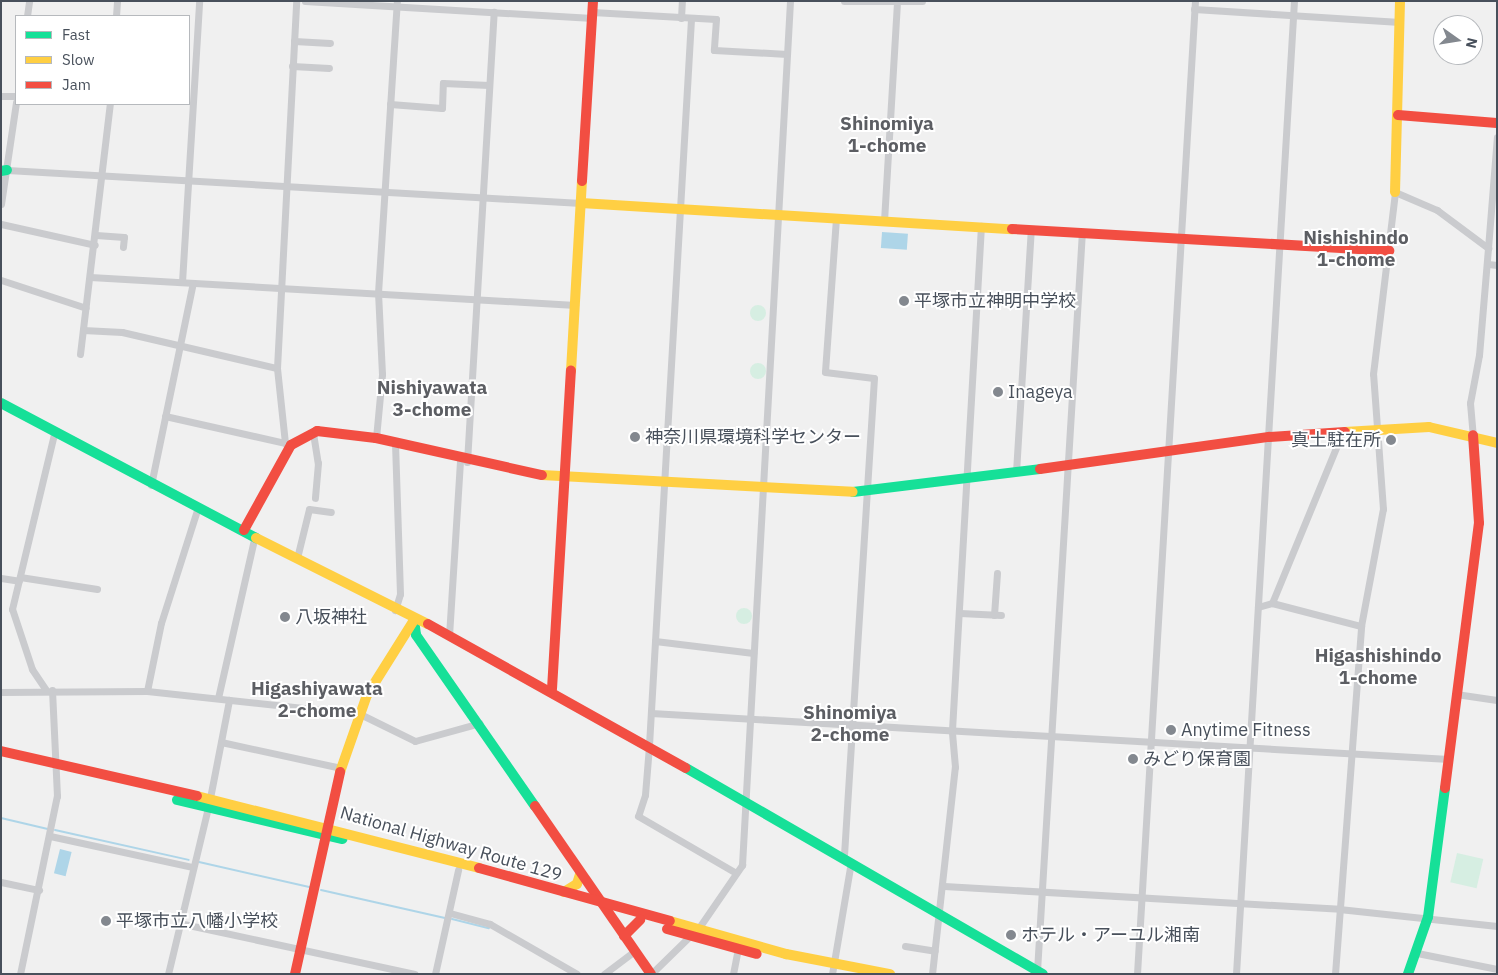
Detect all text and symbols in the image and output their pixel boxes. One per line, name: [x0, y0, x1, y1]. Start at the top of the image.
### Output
legend: [15, 15, 190, 105]
north arrow: [1433, 15, 1483, 65]
text: Fast: [62, 25, 90, 44]
text: N: [1462, 36, 1482, 50]
text: Slow: [62, 50, 95, 69]
text: Jam: [62, 75, 91, 94]
district label: Shinomiya 1-chome: [840, 113, 934, 157]
district label: Nishishindo 1-chome: [1303, 227, 1409, 271]
place label: 平塚市立神明中学校: [914, 290, 1076, 312]
marker: 平塚市立神明中学校: [898, 295, 910, 307]
district label: Nishiyawata 3-chome: [377, 377, 487, 421]
place label: Inageya: [1008, 381, 1073, 403]
marker: Inageya: [992, 386, 1004, 398]
place label: 神奈川県環境科学センター: [645, 426, 861, 448]
place label: 真土駐在所: [1291, 429, 1381, 451]
marker: 神奈川県環境科学センター: [629, 431, 641, 443]
marker: 真土駐在所: [1385, 434, 1397, 446]
place label: 八坂神社: [295, 606, 367, 628]
marker: 八坂神社: [279, 611, 291, 623]
district label: Higashishindo 1-chome: [1315, 645, 1441, 689]
district label: Higashiyawata 2-chome: [251, 678, 383, 722]
district label: Shinomiya 2-chome: [803, 702, 897, 746]
place label: Anytime Fitness: [1181, 719, 1311, 741]
marker: Anytime Fitness: [1165, 724, 1177, 736]
place label: みどり保育園: [1143, 748, 1251, 770]
marker: みどり保育園: [1127, 753, 1139, 765]
street label: National Highway Route 129: [338, 802, 564, 886]
place label: 平塚市立八幡小学校: [116, 910, 278, 932]
marker: 平塚市立八幡小学校: [100, 915, 112, 927]
place label: ホテル・アーユル湘南: [1021, 924, 1200, 946]
marker: ホテル・アーユル湘南: [1005, 929, 1017, 941]

